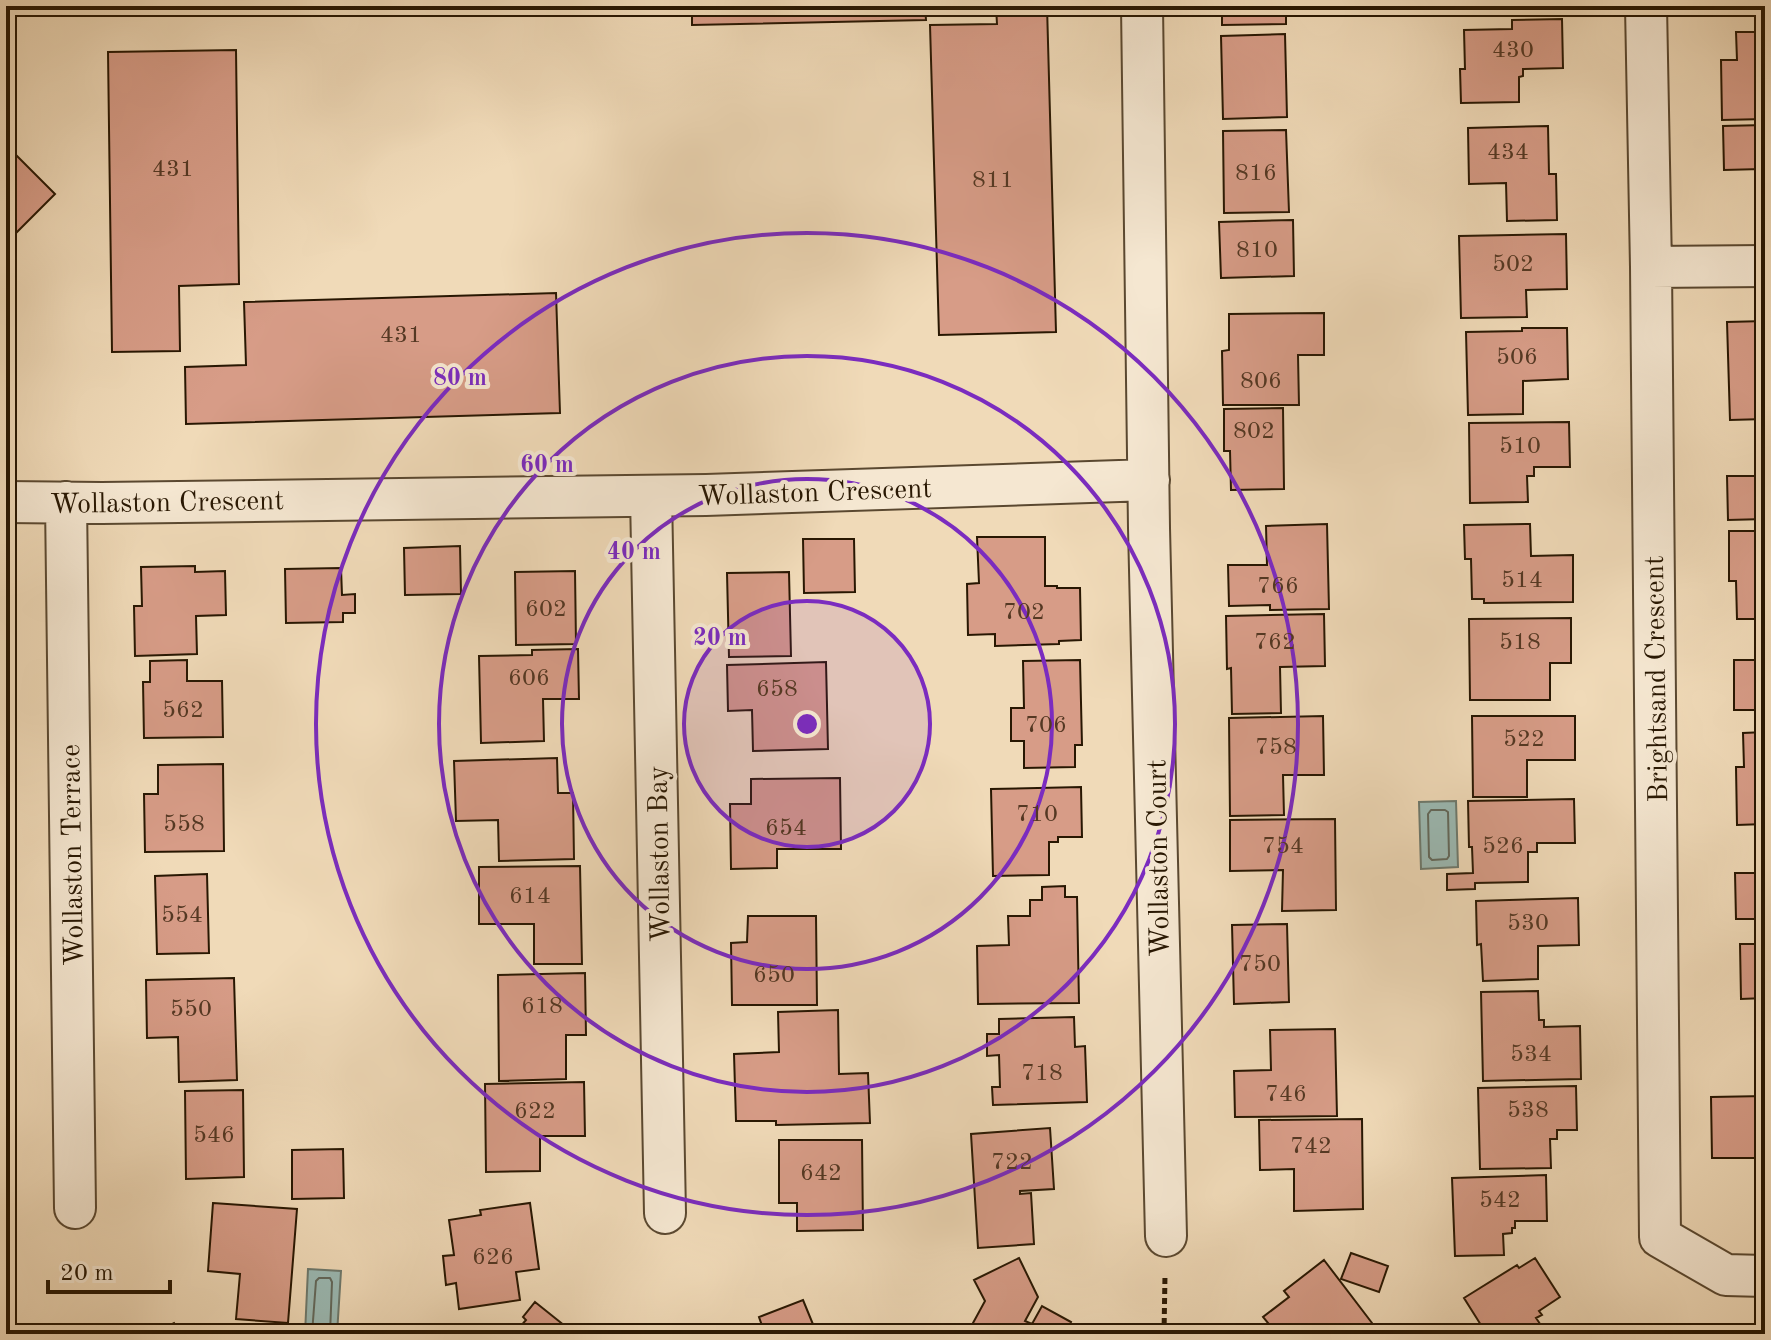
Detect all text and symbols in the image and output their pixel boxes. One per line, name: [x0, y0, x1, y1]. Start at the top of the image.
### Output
house number: 430: [1492, 39, 1534, 63]
house number: 434: [1487, 141, 1529, 165]
house number: 431: [152, 158, 194, 182]
house number: 816: [1235, 162, 1277, 186]
house number: 811: [972, 169, 1014, 193]
house number: 810: [1236, 239, 1278, 263]
house number: 502: [1492, 253, 1534, 277]
house number: 431: [380, 324, 422, 348]
house number: 506: [1496, 346, 1538, 370]
text: 80 m: [433, 367, 487, 391]
house number: 806: [1240, 370, 1282, 394]
house number: 802: [1233, 420, 1275, 444]
house number: 510: [1499, 435, 1541, 459]
text: 60 m: [520, 454, 574, 478]
street label: Wollaston Crescent: [698, 476, 933, 512]
street label: Wollaston Crescent: [50, 488, 284, 520]
text: 40 m: [607, 541, 661, 565]
street label: Brightsand Crescent: [1642, 555, 1674, 803]
house number: 514: [1501, 569, 1543, 593]
house number: 766: [1257, 575, 1299, 599]
house number: 602: [525, 598, 567, 622]
house number: 702: [1003, 601, 1045, 625]
text: 20 m: [693, 627, 747, 651]
house number: 762: [1254, 631, 1296, 655]
house number: 518: [1499, 631, 1541, 655]
house number: 606: [508, 667, 550, 691]
house number: 658: [756, 678, 798, 702]
house number: 562: [162, 699, 204, 723]
centre of rings: [793, 710, 821, 738]
house number: 706: [1025, 714, 1067, 738]
house number: 522: [1503, 728, 1545, 752]
house number: 758: [1255, 736, 1297, 760]
street label: Wollaston Terrace: [58, 744, 90, 966]
street label: Wollaston Court: [1144, 759, 1176, 957]
street label: Wollaston Bay: [645, 765, 677, 942]
house number: 710: [1016, 803, 1058, 827]
house number: 558: [163, 813, 205, 837]
house number: 654: [765, 817, 807, 841]
house number: 754: [1262, 835, 1304, 859]
house number: 526: [1482, 835, 1524, 859]
house number: 614: [509, 885, 551, 909]
house number: 554: [161, 904, 203, 928]
house number: 530: [1507, 912, 1549, 936]
house number: 750: [1239, 953, 1281, 977]
house number: 650: [753, 964, 795, 988]
house number: 618: [521, 995, 563, 1019]
house number: 550: [170, 998, 212, 1022]
house number: 534: [1510, 1043, 1552, 1067]
house number: 718: [1021, 1062, 1063, 1086]
house number: 746: [1265, 1083, 1307, 1107]
house number: 538: [1507, 1099, 1549, 1123]
house number: 622: [514, 1100, 556, 1124]
house number: 546: [193, 1124, 235, 1148]
house number: 742: [1290, 1135, 1332, 1159]
house number: 722: [991, 1151, 1033, 1175]
house number: 642: [800, 1162, 842, 1186]
house number: 542: [1479, 1189, 1521, 1213]
scale bar: [48, 1244, 170, 1294]
house number: 626: [472, 1246, 514, 1270]
text: 20 m: [60, 1262, 114, 1286]

